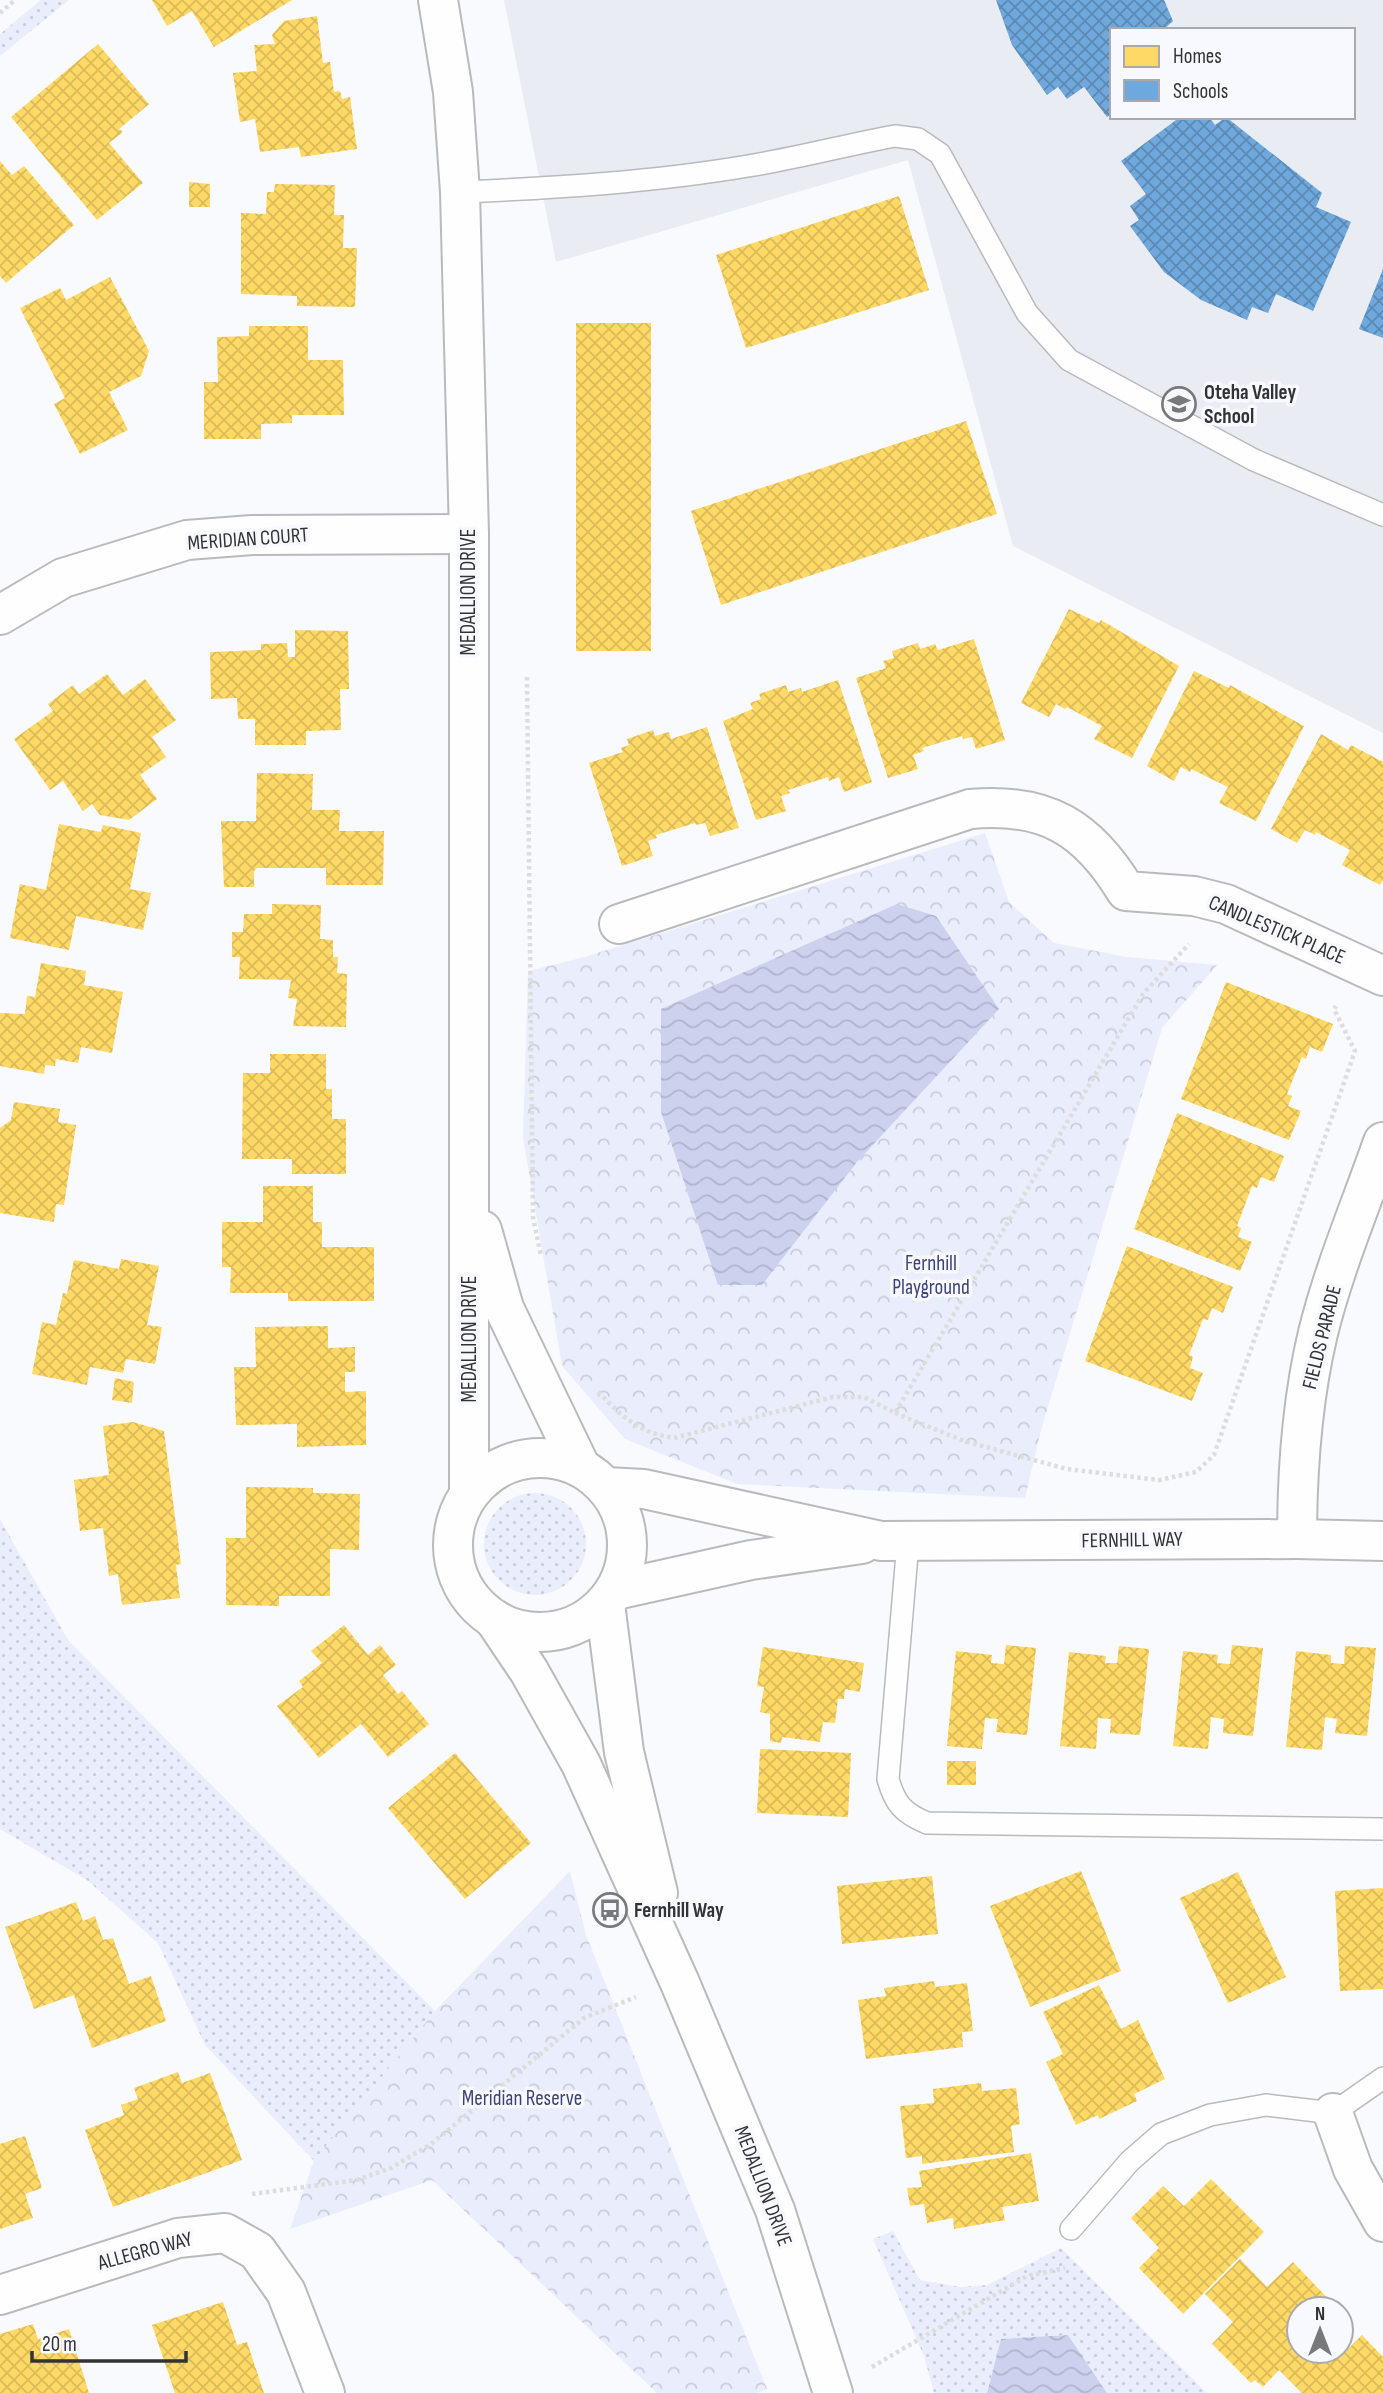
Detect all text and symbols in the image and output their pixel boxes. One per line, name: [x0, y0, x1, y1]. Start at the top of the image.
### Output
legend: [1110, 28, 1355, 119]
text: Homes: [1173, 44, 1222, 69]
text: Schools: [1173, 79, 1228, 104]
place label: Oteha Valley School: [1204, 380, 1296, 429]
school or university icon: Oteha Valley School: [1160, 385, 1198, 423]
street label: MERIDIAN COURT: [187, 522, 310, 556]
street label: MEDALLION DRIVE: [456, 529, 481, 655]
street label: CANDLESTICK PLACE: [1205, 890, 1349, 970]
park label: Fernhill Playground: [892, 1251, 970, 1300]
street label: MEDALLION DRIVE: [457, 1276, 482, 1402]
street label: FIELDS PARADE: [1297, 1282, 1347, 1392]
street label: FERNHILL WAY: [1081, 1527, 1183, 1553]
bus stop icon: Fernhill Way: [591, 1891, 629, 1929]
place label: Fernhill Way: [634, 1898, 724, 1923]
park label: Meridian Reserve: [462, 2086, 582, 2111]
street label: MEDALLION DRIVE: [729, 2122, 797, 2250]
street label: ALLEGRO WAY: [94, 2226, 195, 2276]
north arrow: [1285, 2295, 1355, 2365]
text: N: [1315, 2303, 1325, 2326]
scale bar: [32, 2320, 186, 2364]
text: 20 m: [42, 2332, 77, 2357]

